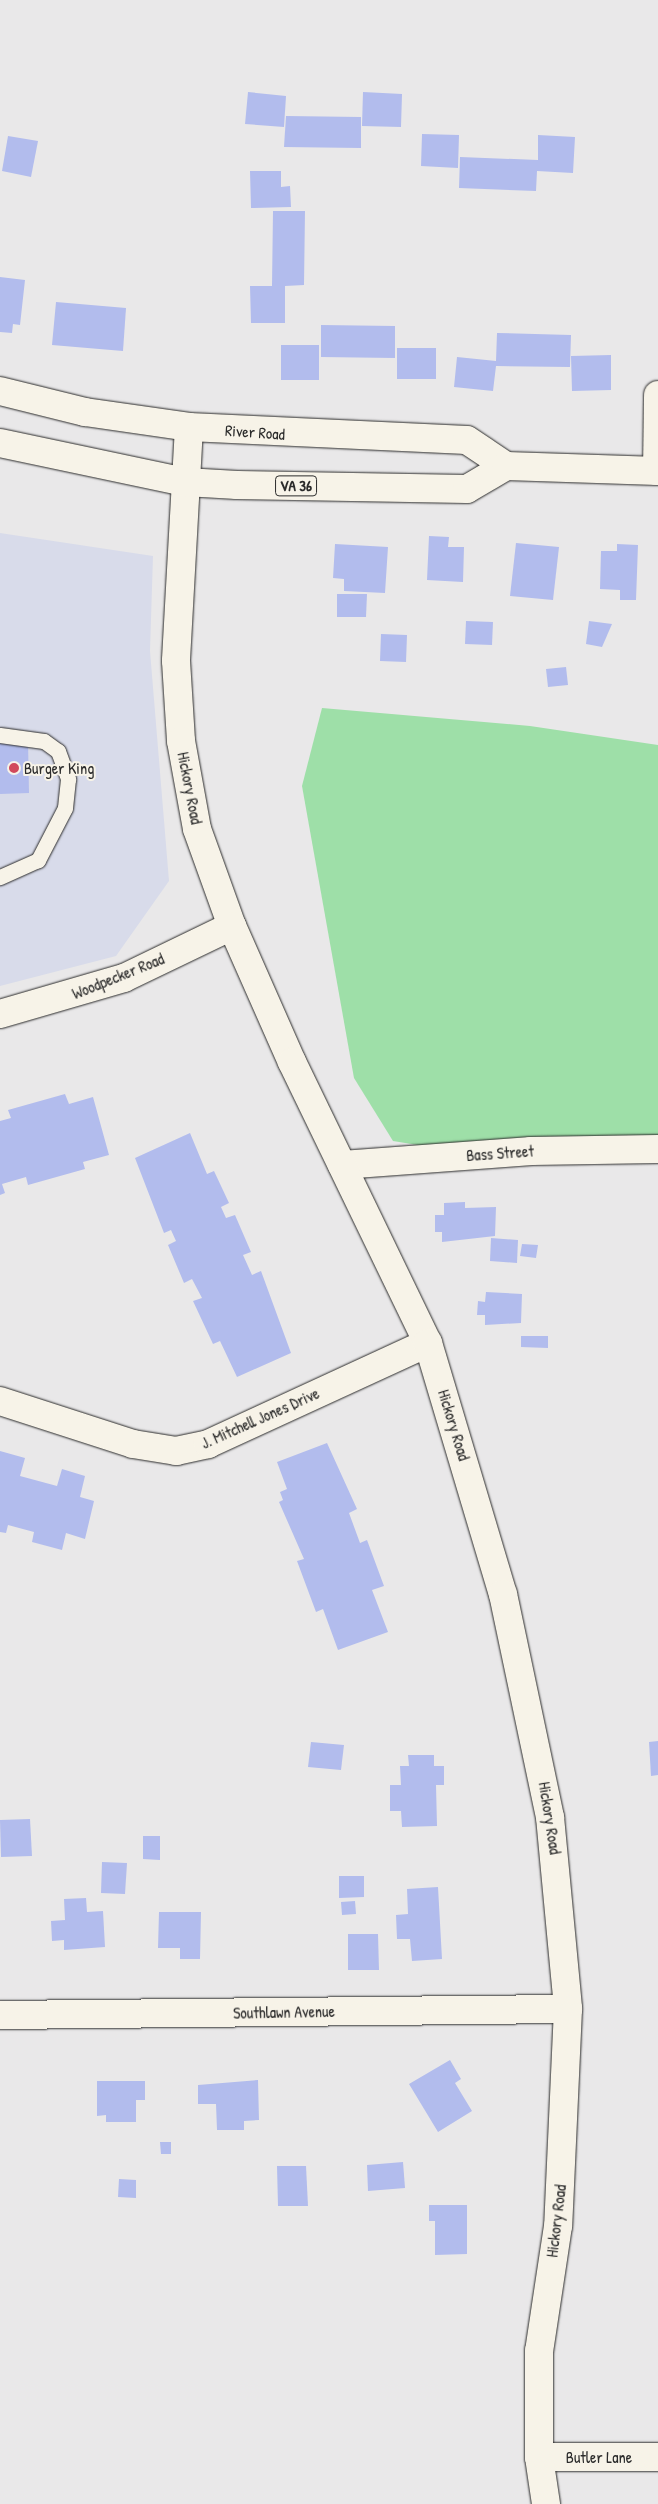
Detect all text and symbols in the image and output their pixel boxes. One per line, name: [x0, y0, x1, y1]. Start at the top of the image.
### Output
street label: River Road: [225, 420, 285, 444]
road number: VA 36: [275, 474, 317, 498]
street label: Hickory Road: [174, 750, 206, 826]
place label: Burger King: [24, 758, 94, 778]
marker: Burger King: [8, 762, 20, 774]
street label: Woodpecker Road: [69, 949, 167, 1003]
street label: Bass Street: [466, 1141, 534, 1165]
street label: J. Mitchell Jones Drive: [198, 1383, 322, 1453]
street label: Hickory Road: [434, 1387, 474, 1463]
street label: Hickory Road: [535, 1780, 565, 1856]
street label: Southlawn Avenue: [233, 2002, 335, 2022]
street label: Hickory Road: [542, 2184, 570, 2258]
street label: Butler Lane: [566, 2447, 632, 2467]

